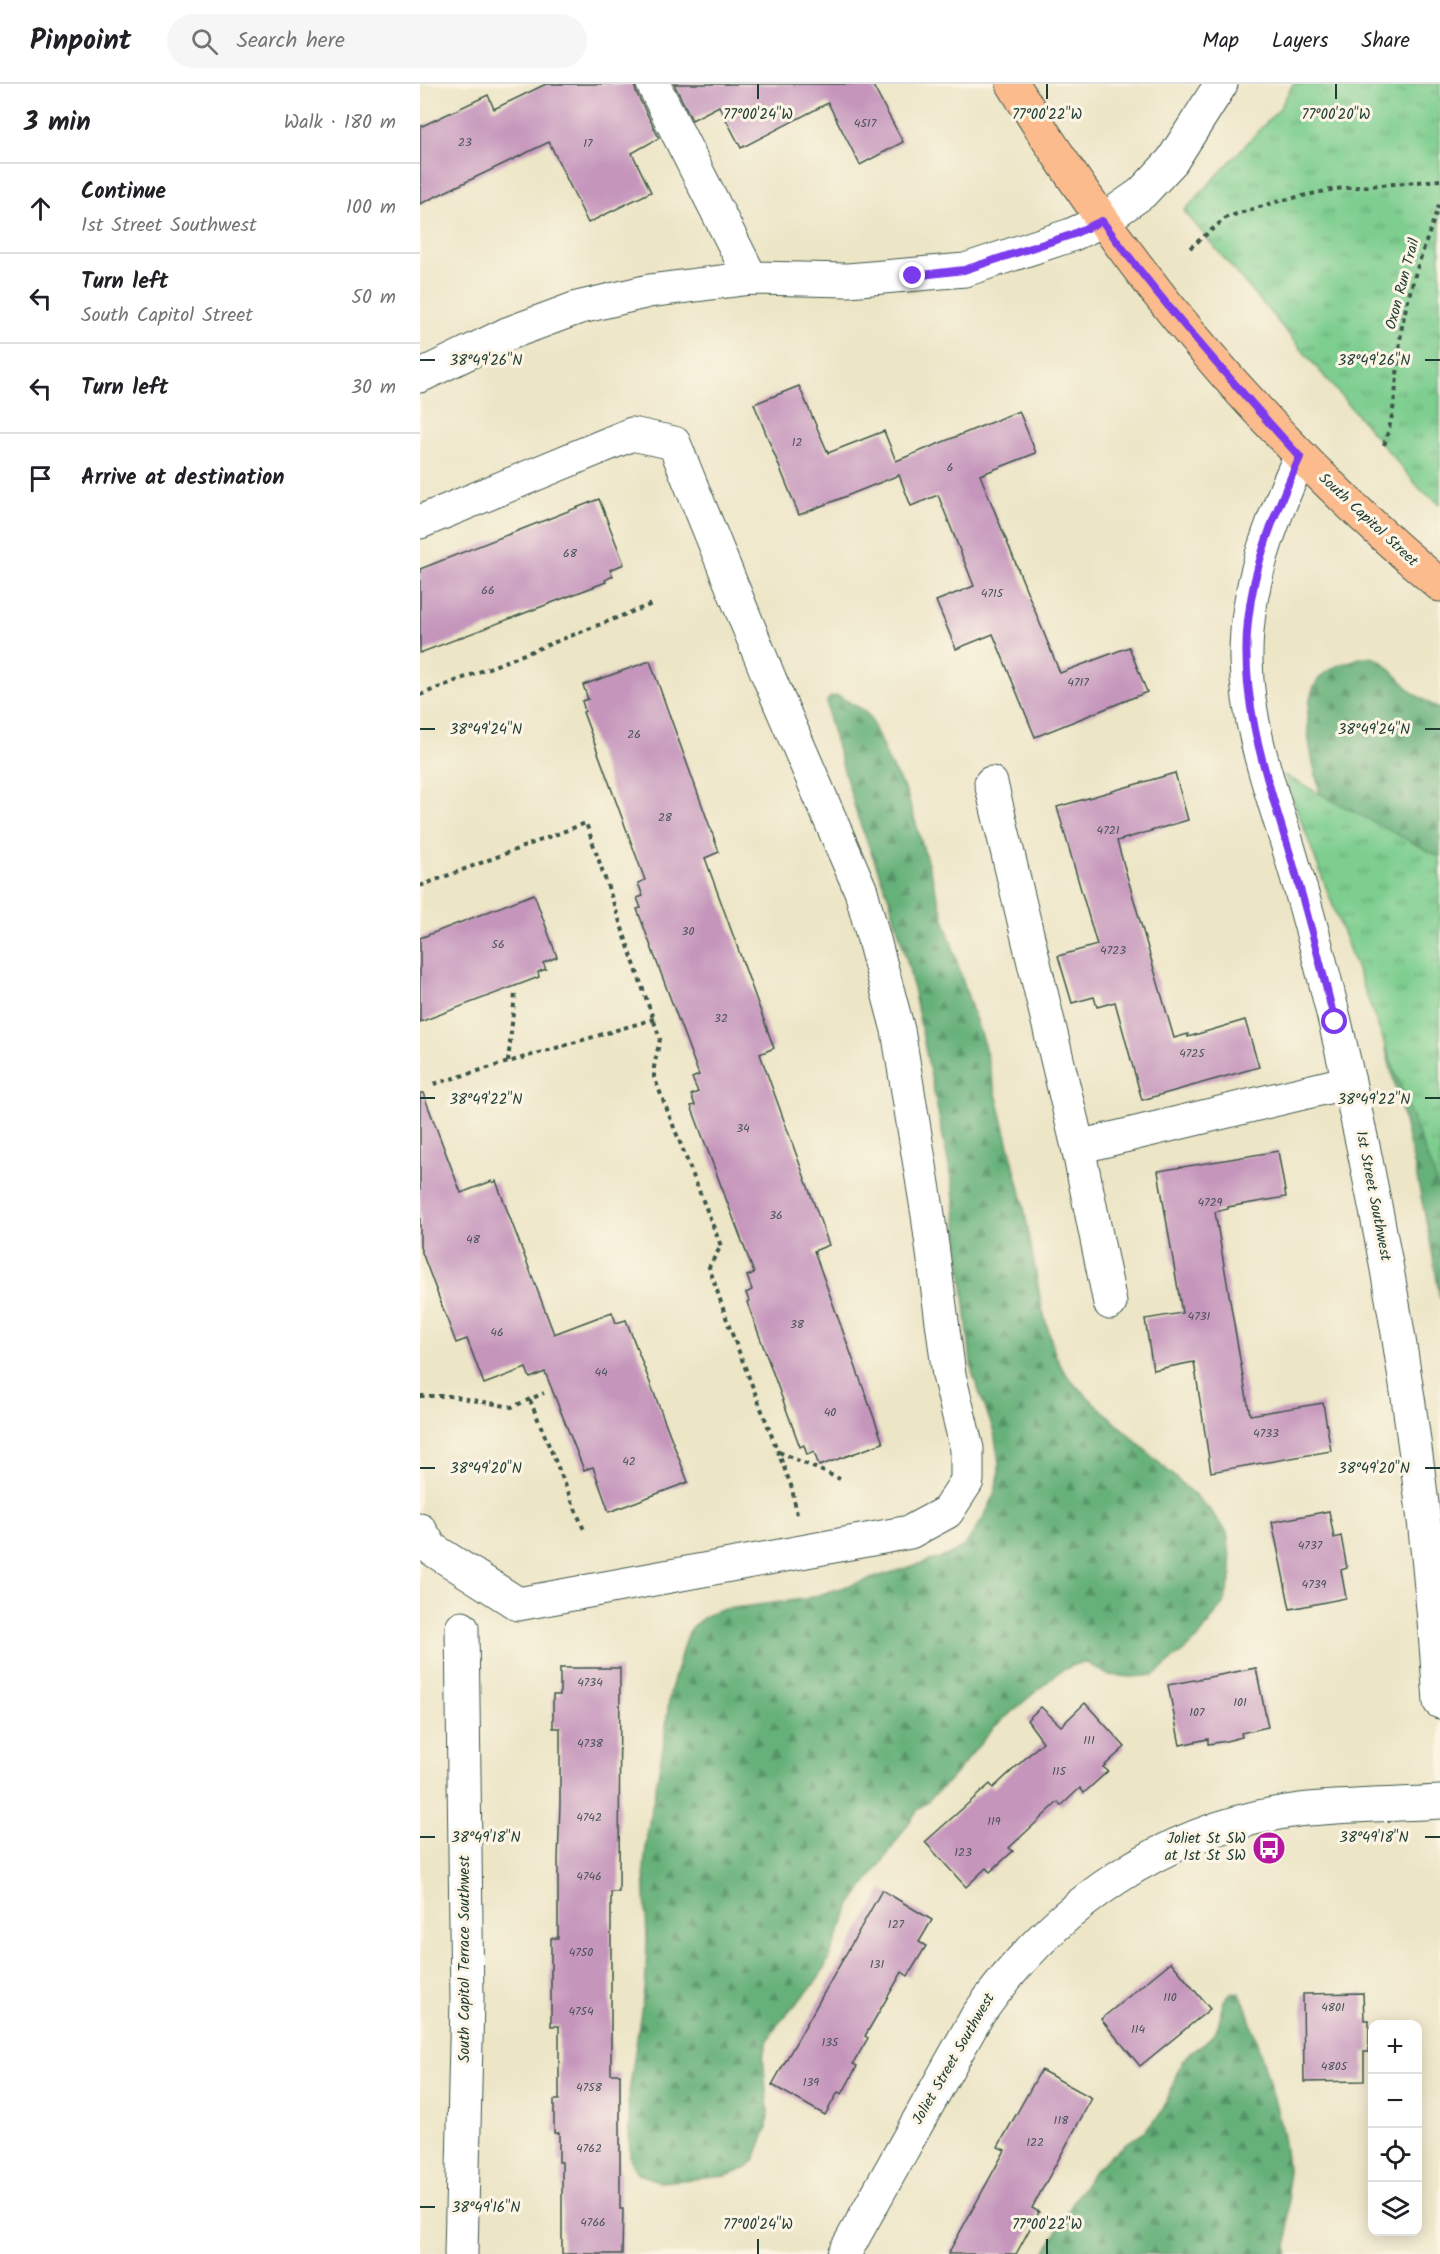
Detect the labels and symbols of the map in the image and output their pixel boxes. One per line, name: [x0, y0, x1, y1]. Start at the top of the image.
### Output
text: 77°00'24"W: [723, 103, 793, 127]
text: 77°00'22"W: [1012, 103, 1082, 127]
text: 77°00'20"W: [1301, 103, 1371, 127]
house number: 4517: [854, 114, 877, 133]
house number: 23: [458, 133, 472, 152]
house number: 17: [583, 134, 593, 153]
street label: Oxon Run Trail: [1379, 235, 1427, 332]
route end: [899, 262, 925, 288]
text: 38°49'26"N: [450, 349, 522, 373]
text: 38°49'26"N: [1338, 349, 1410, 373]
house number: 12: [792, 433, 802, 452]
house number: 6: [947, 458, 953, 477]
street label: South Capitol Street: [1313, 467, 1423, 573]
house number: 68: [563, 544, 578, 563]
house number: 66: [481, 581, 495, 600]
house number: 4715: [981, 584, 1005, 603]
house number: 4717: [1067, 673, 1089, 692]
text: 38°49'24"N: [450, 718, 522, 742]
text: 38°49'24"N: [1338, 718, 1410, 742]
house number: 26: [627, 725, 641, 744]
house number: 28: [658, 808, 673, 827]
house number: 4721: [1097, 821, 1120, 840]
house number: 30: [682, 922, 694, 941]
house number: 56: [491, 935, 505, 954]
house number: 4723: [1100, 941, 1126, 960]
route start: [1321, 1008, 1347, 1034]
house number: 32: [714, 1009, 728, 1028]
house number: 4725: [1179, 1044, 1206, 1063]
text: 38°49'22"N: [450, 1088, 523, 1112]
text: 38°49'22"N: [1338, 1088, 1411, 1112]
house number: 34: [736, 1119, 750, 1138]
street label: 1st Street Southwest: [1349, 1129, 1397, 1263]
house number: 4729: [1198, 1193, 1223, 1212]
house number: 36: [769, 1206, 783, 1225]
house number: 48: [466, 1230, 481, 1249]
house number: 4731: [1188, 1307, 1211, 1326]
house number: 38: [790, 1315, 805, 1334]
house number: 46: [490, 1323, 504, 1342]
house number: 44: [594, 1363, 608, 1382]
house number: 40: [824, 1403, 836, 1422]
house number: 4733: [1253, 1424, 1279, 1443]
house number: 42: [622, 1452, 636, 1471]
text: 38°49'20"N: [450, 1457, 522, 1481]
text: 38°49'20"N: [1338, 1457, 1410, 1481]
house number: 4737: [1298, 1536, 1323, 1555]
house number: 4739: [1302, 1575, 1327, 1594]
house number: 4734: [577, 1673, 603, 1692]
house number: 101: [1233, 1693, 1247, 1712]
house number: 107: [1189, 1703, 1205, 1722]
house number: 111: [1083, 1731, 1095, 1750]
house number: 4738: [577, 1734, 604, 1753]
house number: 115: [1052, 1762, 1068, 1781]
house number: 4742: [576, 1808, 602, 1827]
house number: 119: [987, 1812, 1001, 1831]
text: 38°49'18"N: [451, 1826, 521, 1850]
text: 38°49'18"N: [1339, 1826, 1409, 1850]
place label: Joliet St SW at 1st St SW: [1165, 1827, 1246, 1868]
bus stop icon: Joliet St SW at 1st St SW: [1251, 1830, 1287, 1866]
house number: 123: [954, 1843, 972, 1862]
street label: South Capitol Terrace Southwest: [453, 1855, 477, 2062]
house number: 4746: [576, 1867, 602, 1886]
house number: 127: [888, 1915, 905, 1934]
house number: 4750: [569, 1943, 593, 1962]
house number: 131: [870, 1955, 884, 1974]
house number: 110: [1163, 1988, 1177, 2007]
street label: Joliet Street Southwest: [906, 1989, 1002, 2129]
house number: 4801: [1321, 1998, 1345, 2017]
house number: 4754: [568, 2002, 594, 2021]
house number: 114: [1131, 2020, 1145, 2039]
house number: 135: [821, 2033, 840, 2052]
house number: 4805: [1321, 2057, 1349, 2076]
house number: 139: [803, 2073, 819, 2092]
house number: 4758: [576, 2078, 603, 2097]
house number: 118: [1054, 2111, 1069, 2130]
house number: 122: [1026, 2133, 1044, 2152]
house number: 4762: [576, 2139, 602, 2158]
text: 38°49'16"N: [452, 2196, 520, 2220]
house number: 4766: [580, 2213, 606, 2232]
text: 77°00'24"W: [723, 2213, 793, 2237]
text: 77°00'22"W: [1012, 2213, 1082, 2237]

